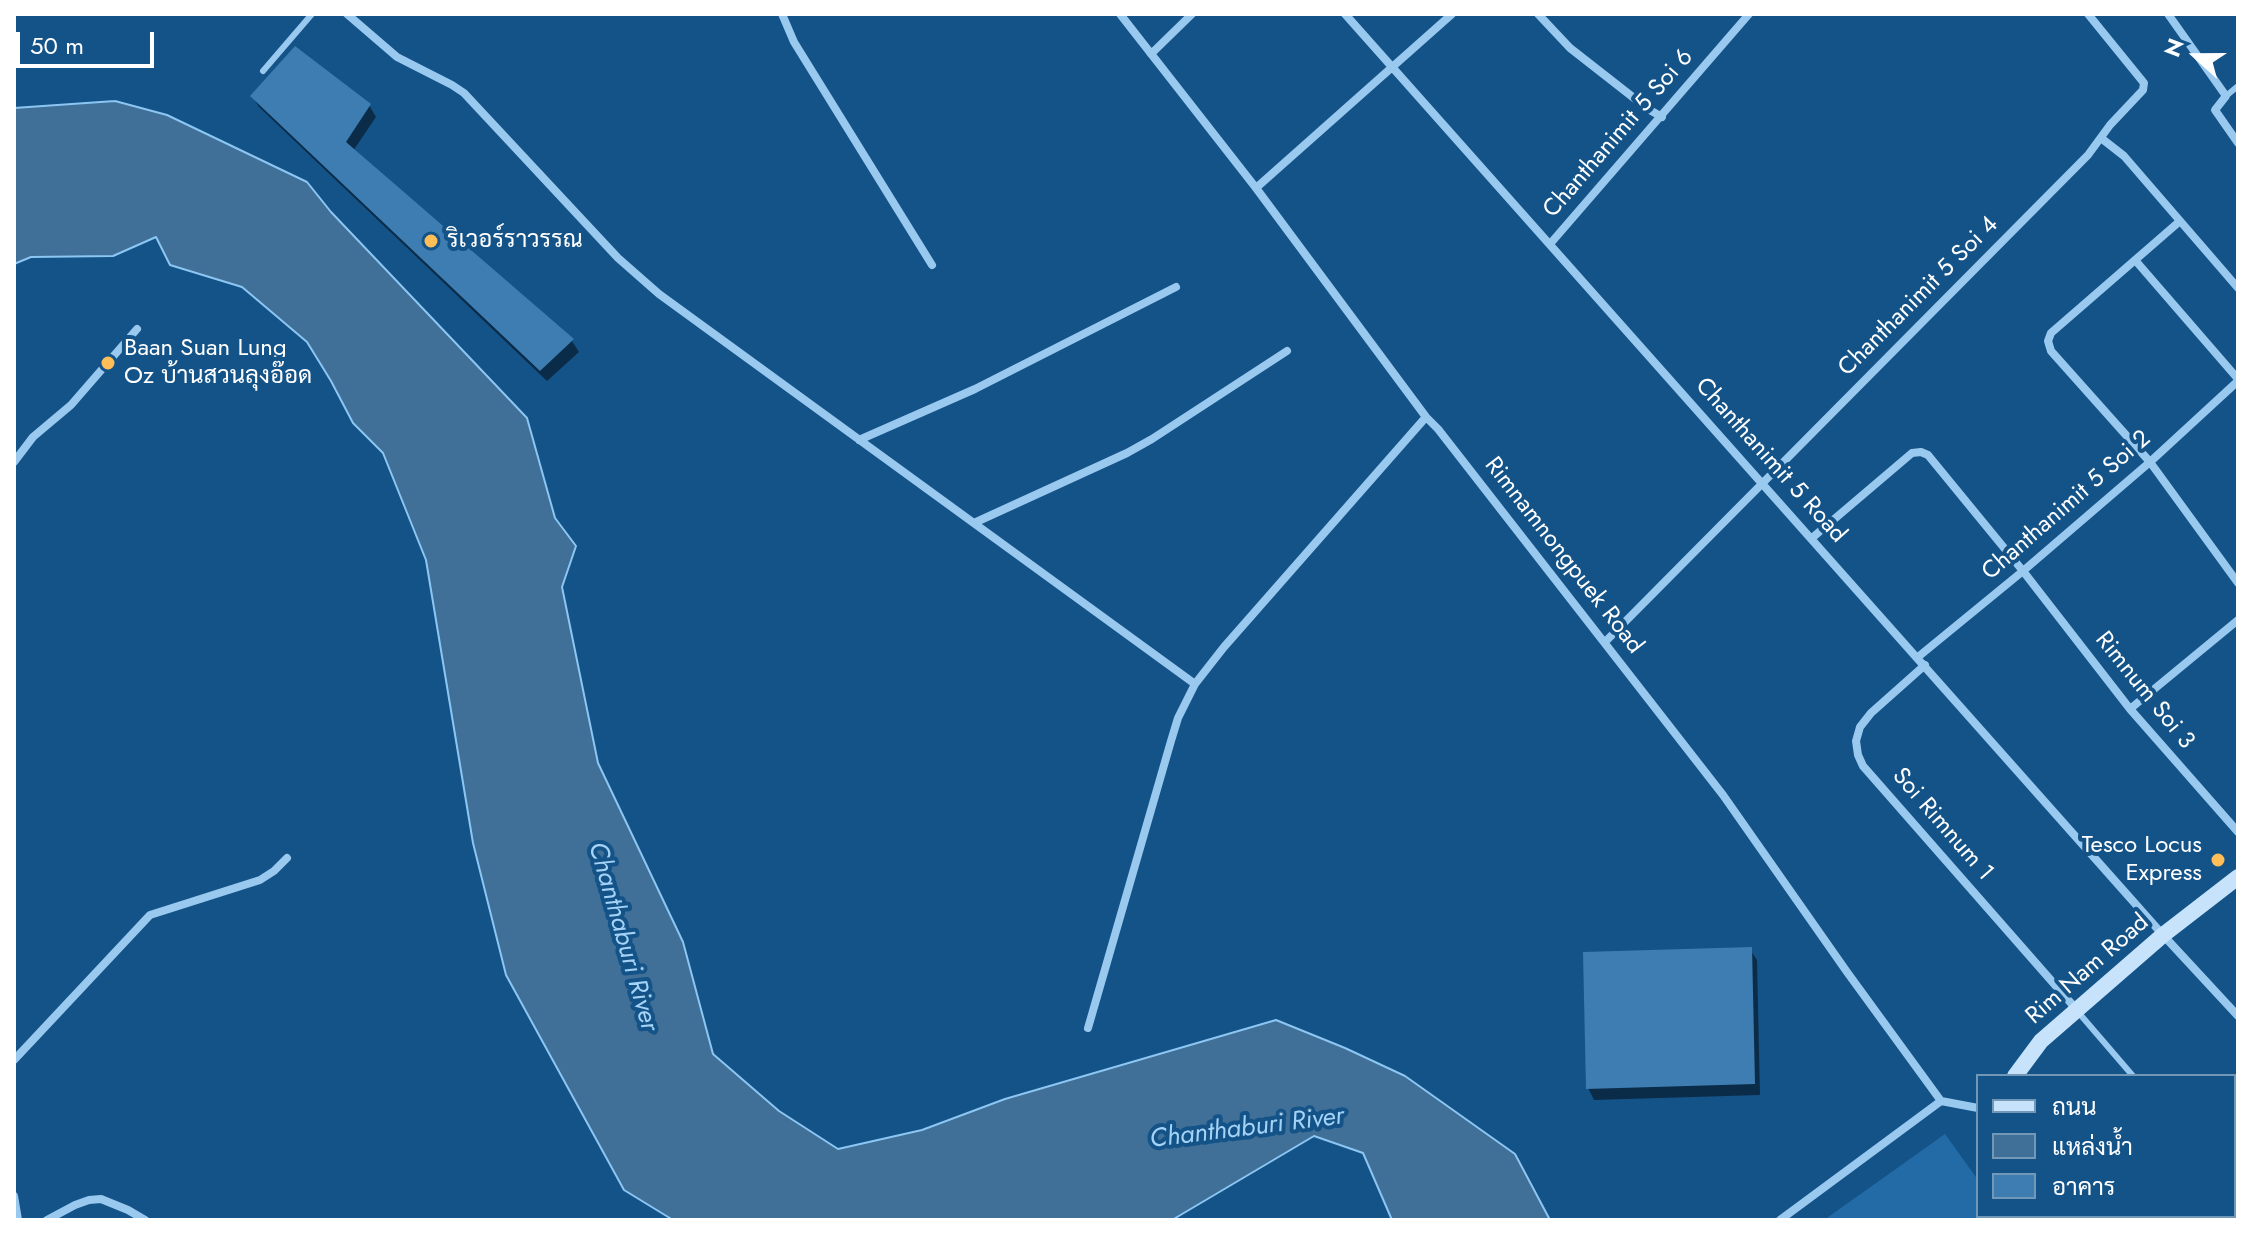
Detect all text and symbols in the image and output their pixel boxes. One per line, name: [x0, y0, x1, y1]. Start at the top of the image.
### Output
scale bar: [20, 16, 158, 66]
north arrow: [2156, 16, 2236, 96]
text: 50 m: [30, 28, 84, 63]
text: N: [2156, 34, 2192, 61]
street label: Chanthanimit 5 Soi 6: [1538, 44, 1700, 224]
street label: Chanthanimit 5 Soi 4: [1833, 211, 2005, 383]
place label: ริเวอร์ราวรรณ: [447, 227, 583, 255]
marker: ริเวอร์ราวรรณ: [422, 232, 440, 250]
place label: Baan Suan Lung Oz บ้านสวนลุงอ๊อด: [124, 335, 312, 391]
marker: Baan Suan Lung Oz บ้านสวนลุงอ๊อด: [99, 354, 117, 372]
street label: Chanthanimit 5 Road: [1688, 372, 1852, 550]
street label: Chanthanimit 5 Soi 2: [1977, 425, 2157, 587]
street label: Rimnamnongpuek Road: [1477, 452, 1649, 660]
street label: Rimnum Soi 3: [2088, 627, 2200, 755]
street label: Soi Rimnum 1: [1885, 763, 1999, 887]
place label: Tesco Locus Express: [2082, 832, 2202, 888]
water label: Chanthaburi River: [580, 839, 664, 1035]
marker: Tesco Locus Express: [2209, 851, 2227, 869]
street label: Rim Nam Road: [2021, 909, 2155, 1031]
legend: [1976, 1074, 2236, 1218]
text: ถนน: [2052, 1089, 2097, 1124]
water label: Chanthaburi River: [1148, 1102, 1346, 1156]
text: แหล่งน้ำ: [2052, 1129, 2133, 1164]
text: อาคาร: [2052, 1169, 2115, 1204]

